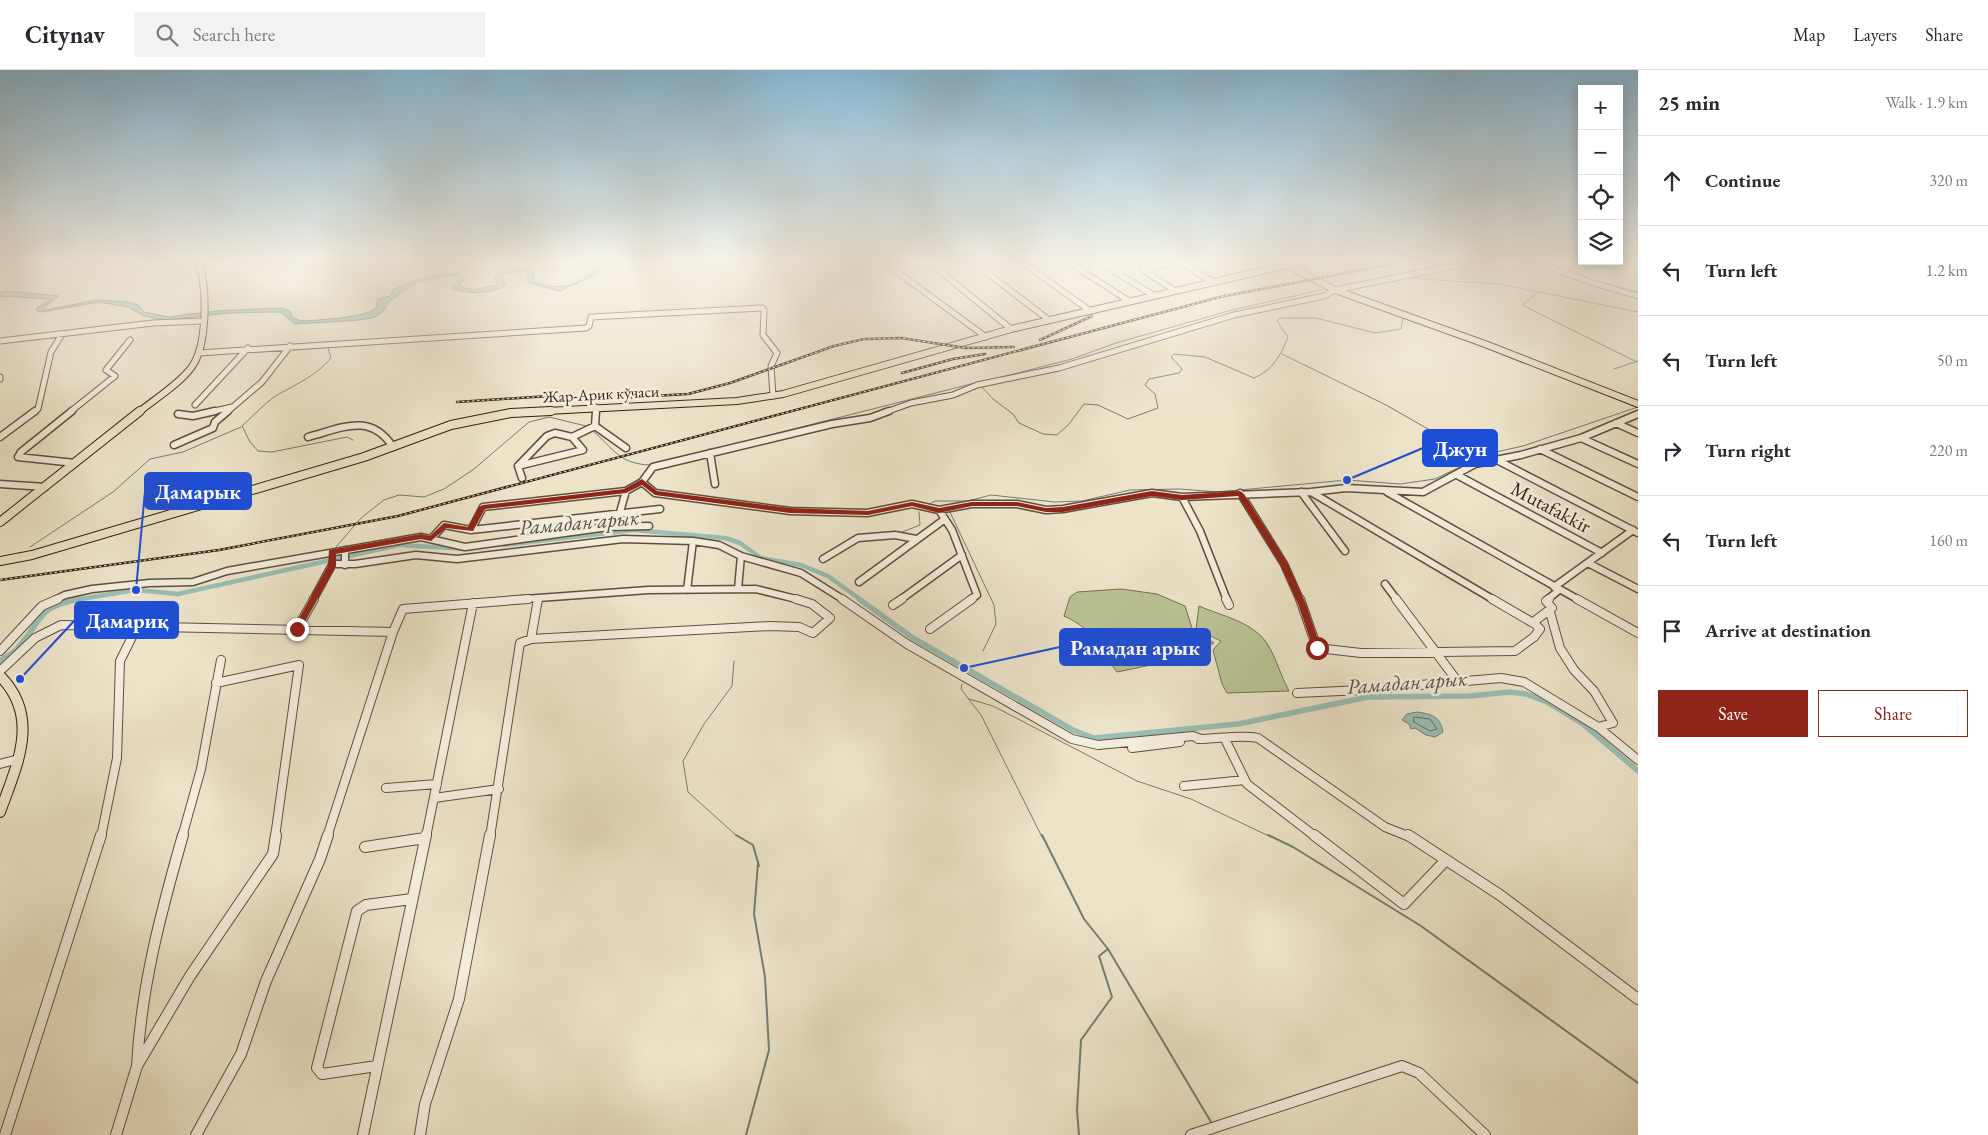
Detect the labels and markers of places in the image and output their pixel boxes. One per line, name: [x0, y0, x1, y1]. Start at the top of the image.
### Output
callout: Джун: [1423, 430, 1497, 466]
callout: Дамарык: [145, 473, 251, 509]
callout: Дамариқ: [75, 602, 178, 638]
callout: Рамадан арык: [1060, 629, 1210, 665]

